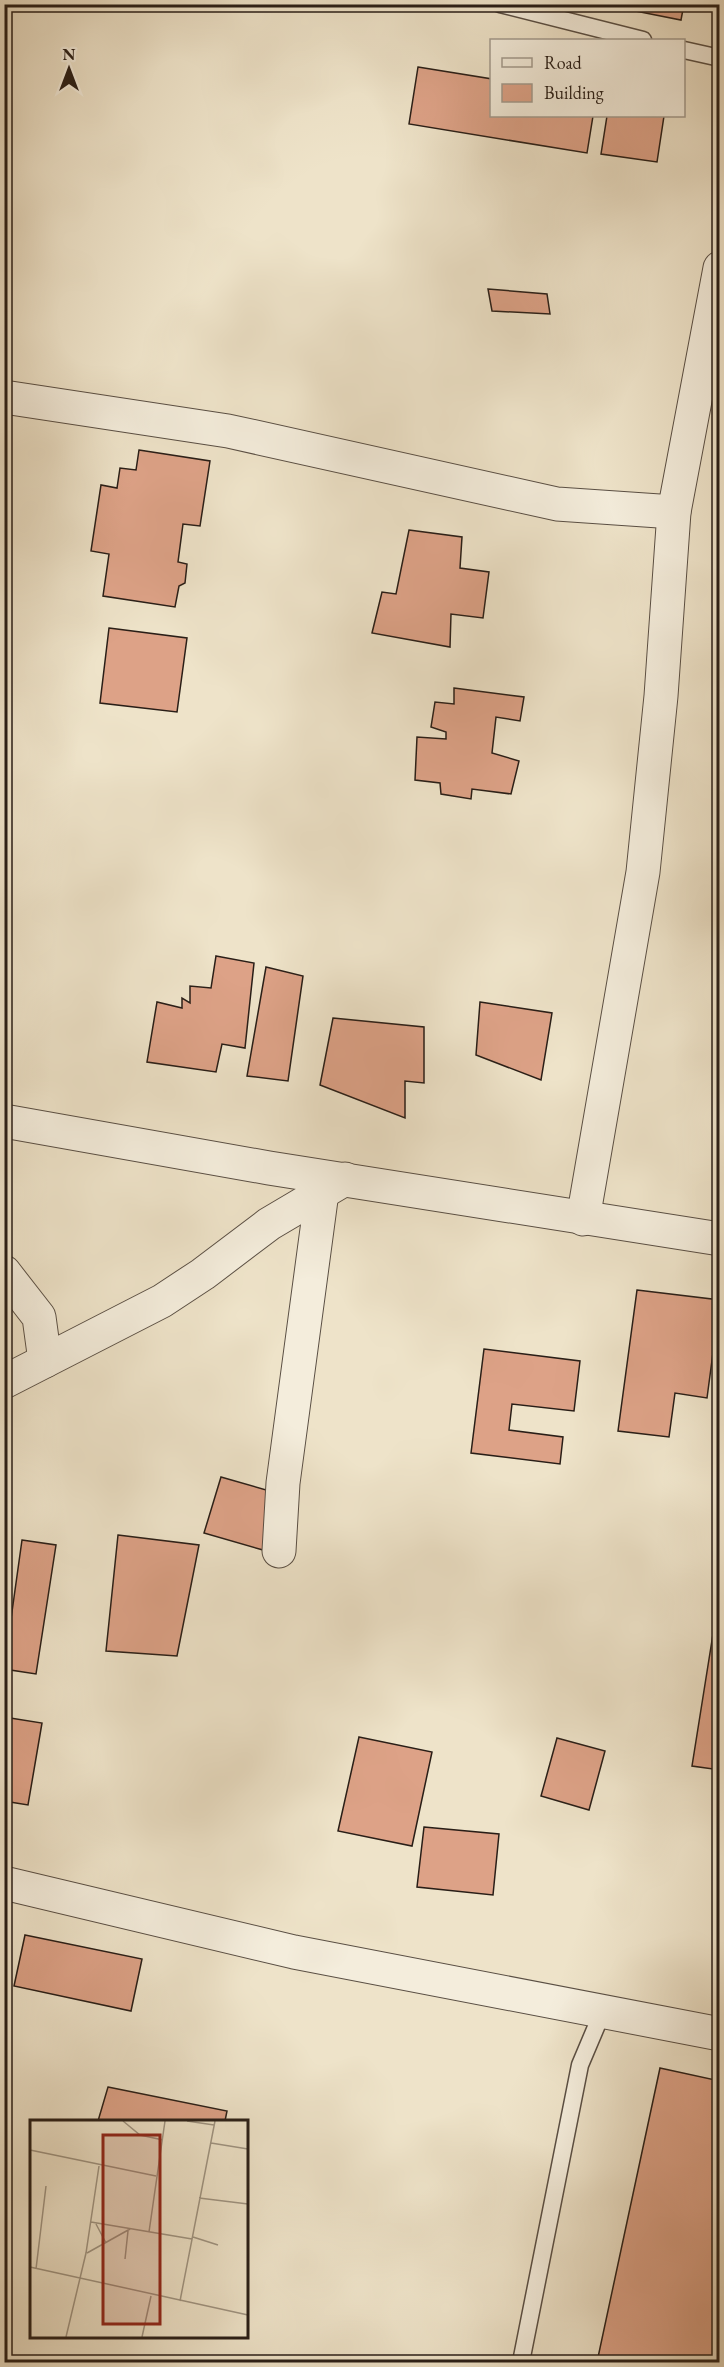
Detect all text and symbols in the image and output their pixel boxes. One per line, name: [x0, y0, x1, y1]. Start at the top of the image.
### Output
north arrow: [39, 39, 99, 99]
legend: [490, 39, 685, 117]
text: N: [63, 44, 76, 65]
text: Road: [544, 51, 583, 74]
text: Building: [544, 81, 604, 104]
inset map: [30, 2120, 248, 2337]

